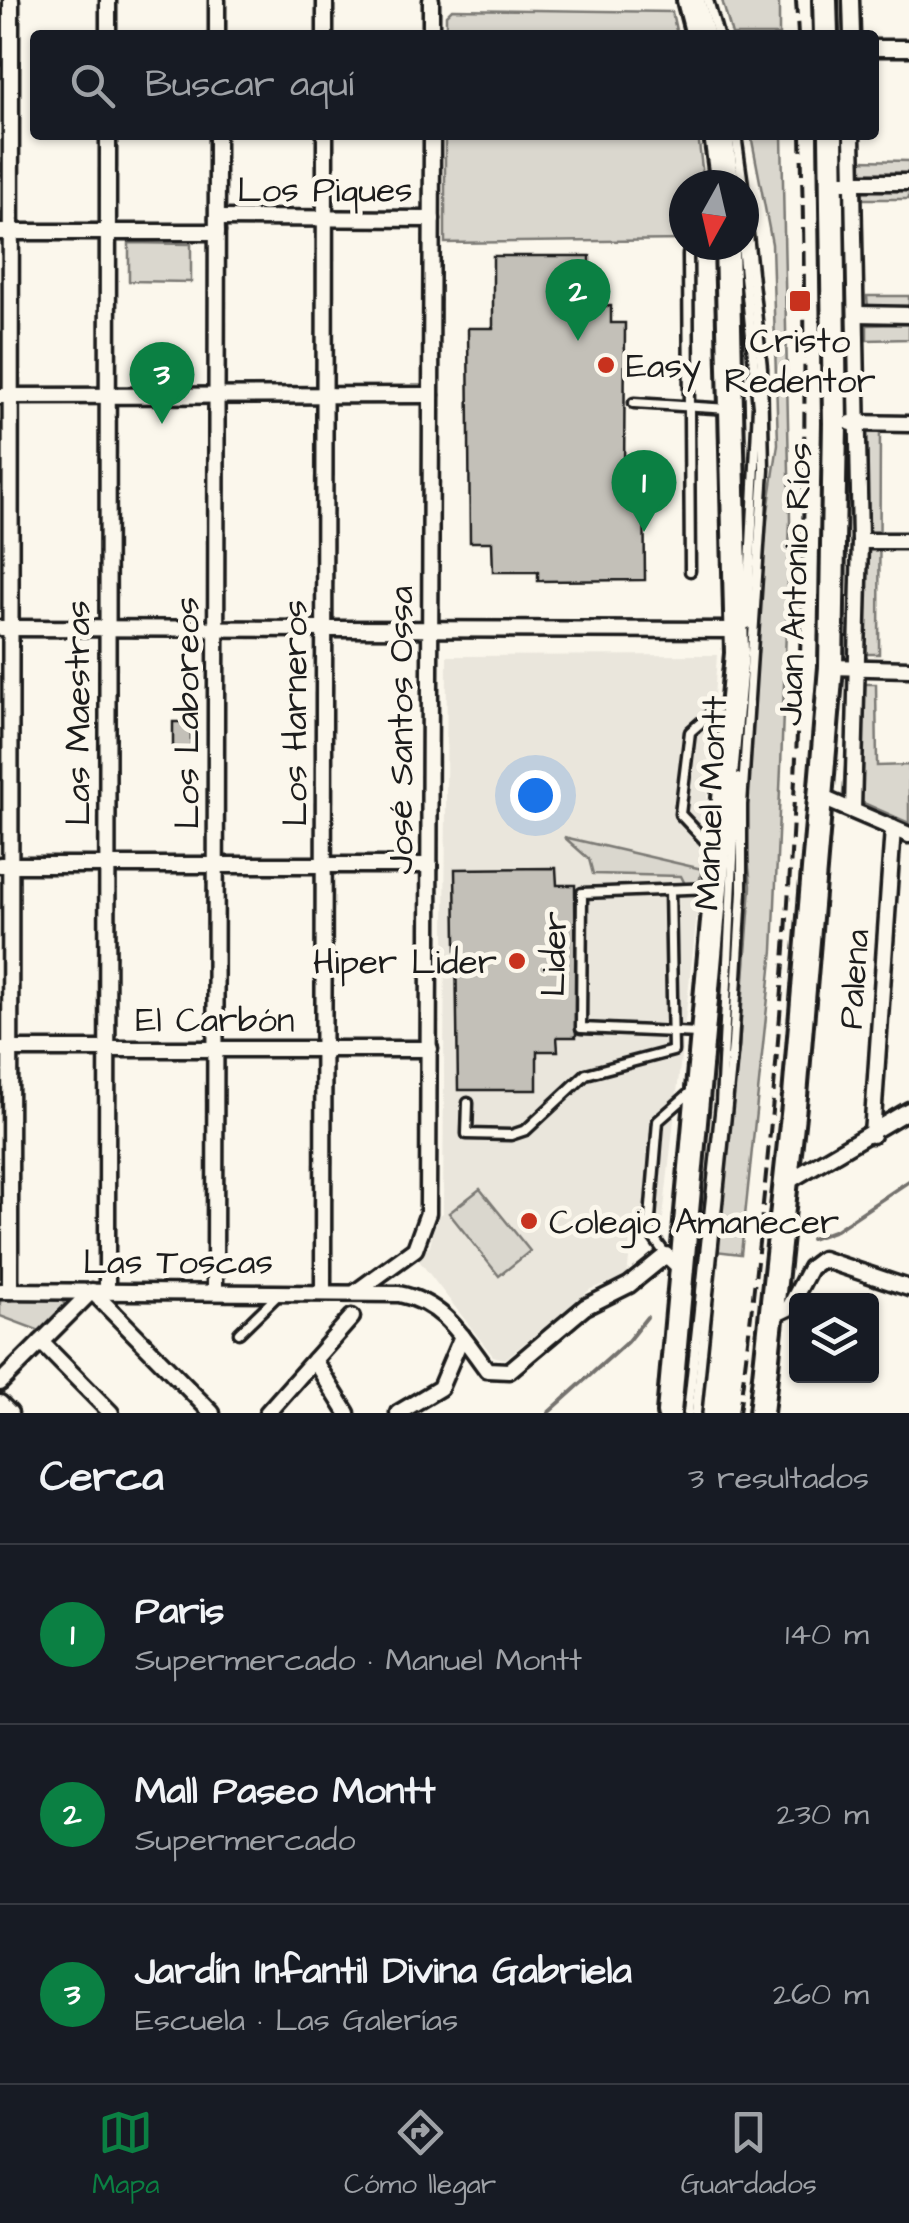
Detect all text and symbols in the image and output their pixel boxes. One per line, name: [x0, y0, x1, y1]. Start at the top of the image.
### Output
search box: [30, 30, 879, 140]
icon: search: [65, 58, 120, 113]
text: Buscar aquí: [145, 59, 354, 111]
street label: Los Piques: [237, 166, 413, 215]
north arrow: [669, 170, 759, 260]
pin: 2: [546, 258, 610, 341]
marker: Cristo Redentor: [787, 288, 813, 314]
place label: Cristo Redentor: [724, 317, 876, 406]
pin: 3: [130, 342, 194, 424]
place label: Easy: [626, 342, 701, 392]
marker: Easy: [595, 354, 617, 376]
street label: Juan Antonio Ríos: [766, 442, 825, 727]
pin: 1: [612, 450, 676, 532]
street label: José Santos Ossa: [377, 586, 426, 874]
street label: Los Laboreos: [163, 597, 212, 829]
street label: Las Maestras: [54, 600, 103, 826]
street label: Los Harneros: [271, 600, 320, 826]
street label: Manuel Montt: [683, 695, 740, 911]
your location: [510, 770, 561, 821]
street label: Lider: [529, 911, 580, 997]
street label: Palena: [827, 927, 882, 1031]
place label: Hiper Lider: [313, 938, 497, 987]
marker: Hiper Lider: [506, 950, 528, 972]
street label: El Carbón: [136, 996, 294, 1045]
place label: Colegio Amanecer: [549, 1198, 839, 1249]
marker: Colegio Amanecer: [518, 1210, 540, 1232]
street label: Las Toscas: [83, 1238, 273, 1287]
map controls: [789, 1293, 879, 1383]
button: layers: [789, 1293, 879, 1383]
text: Cerca: [40, 1449, 164, 1507]
text: 3 resultados: [688, 1456, 869, 1501]
text: Paris: [135, 1586, 224, 1638]
text: 1: [70, 1612, 75, 1657]
text: 140 m: [785, 1612, 869, 1657]
text: Supermercado · Manuel Montt: [135, 1638, 582, 1683]
text: Mall Paseo Montt: [135, 1766, 435, 1818]
text: 2: [63, 1792, 82, 1837]
text: 230 m: [777, 1792, 869, 1837]
text: Supermercado: [135, 1818, 355, 1863]
text: Jardín Infantil Divina Gabriela: [135, 1946, 632, 1998]
text: 3: [64, 1972, 81, 2017]
text: 260 m: [773, 1972, 869, 2017]
text: Escuela · Las Galerías: [135, 1998, 458, 2043]
tab: Mapa: [92, 2105, 159, 2204]
tab: Cómo llegar: [344, 2105, 496, 2204]
tab: Guardados: [681, 2105, 817, 2204]

